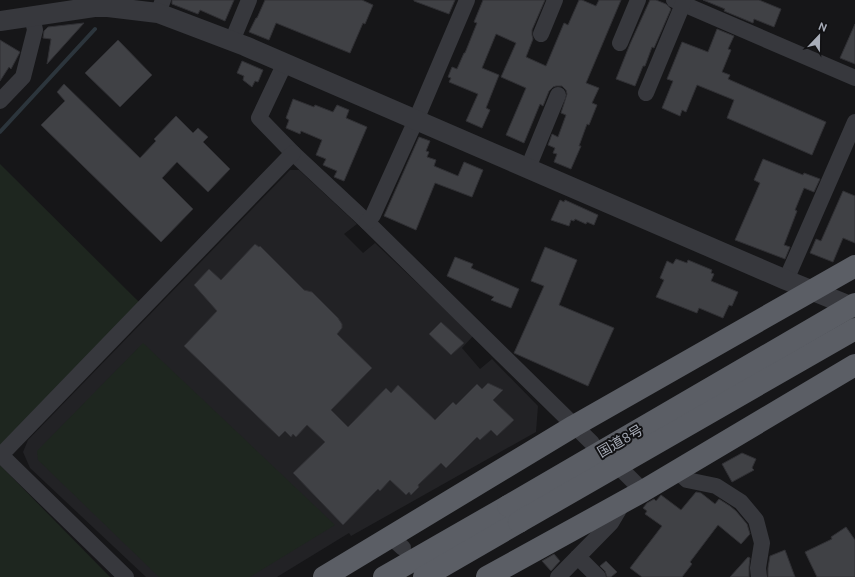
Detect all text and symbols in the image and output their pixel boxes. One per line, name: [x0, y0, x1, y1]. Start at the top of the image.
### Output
north arrow: [799, 16, 839, 56]
text: N: [817, 20, 829, 34]
street label: 国道8号: [594, 422, 646, 460]

